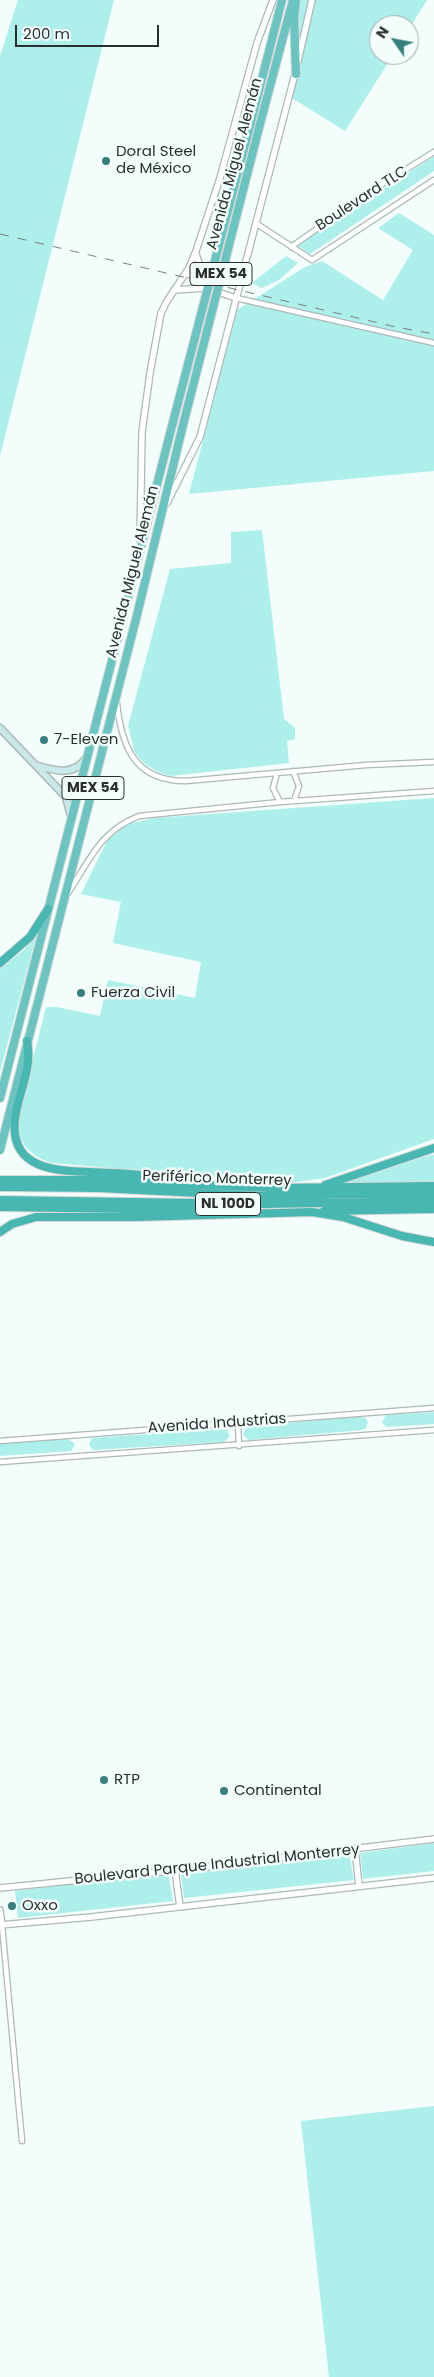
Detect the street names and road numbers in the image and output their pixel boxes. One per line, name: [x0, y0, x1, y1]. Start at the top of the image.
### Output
street label: Avenida Miguel Alemán: [203, 76, 267, 252]
street label: Boulevard TLC: [313, 163, 411, 235]
road number: MEX 54: [190, 262, 252, 286]
street label: Avenida Miguel Alemán: [103, 484, 163, 660]
road number: MEX 54: [62, 776, 124, 800]
street label: Periférico Monterrey: [142, 1167, 292, 1191]
road number: NL 100D: [196, 1192, 260, 1216]
street label: Avenida Industrias: [147, 1410, 287, 1438]
street label: Boulevard Parque Industrial Monterrey: [74, 1841, 360, 1889]

